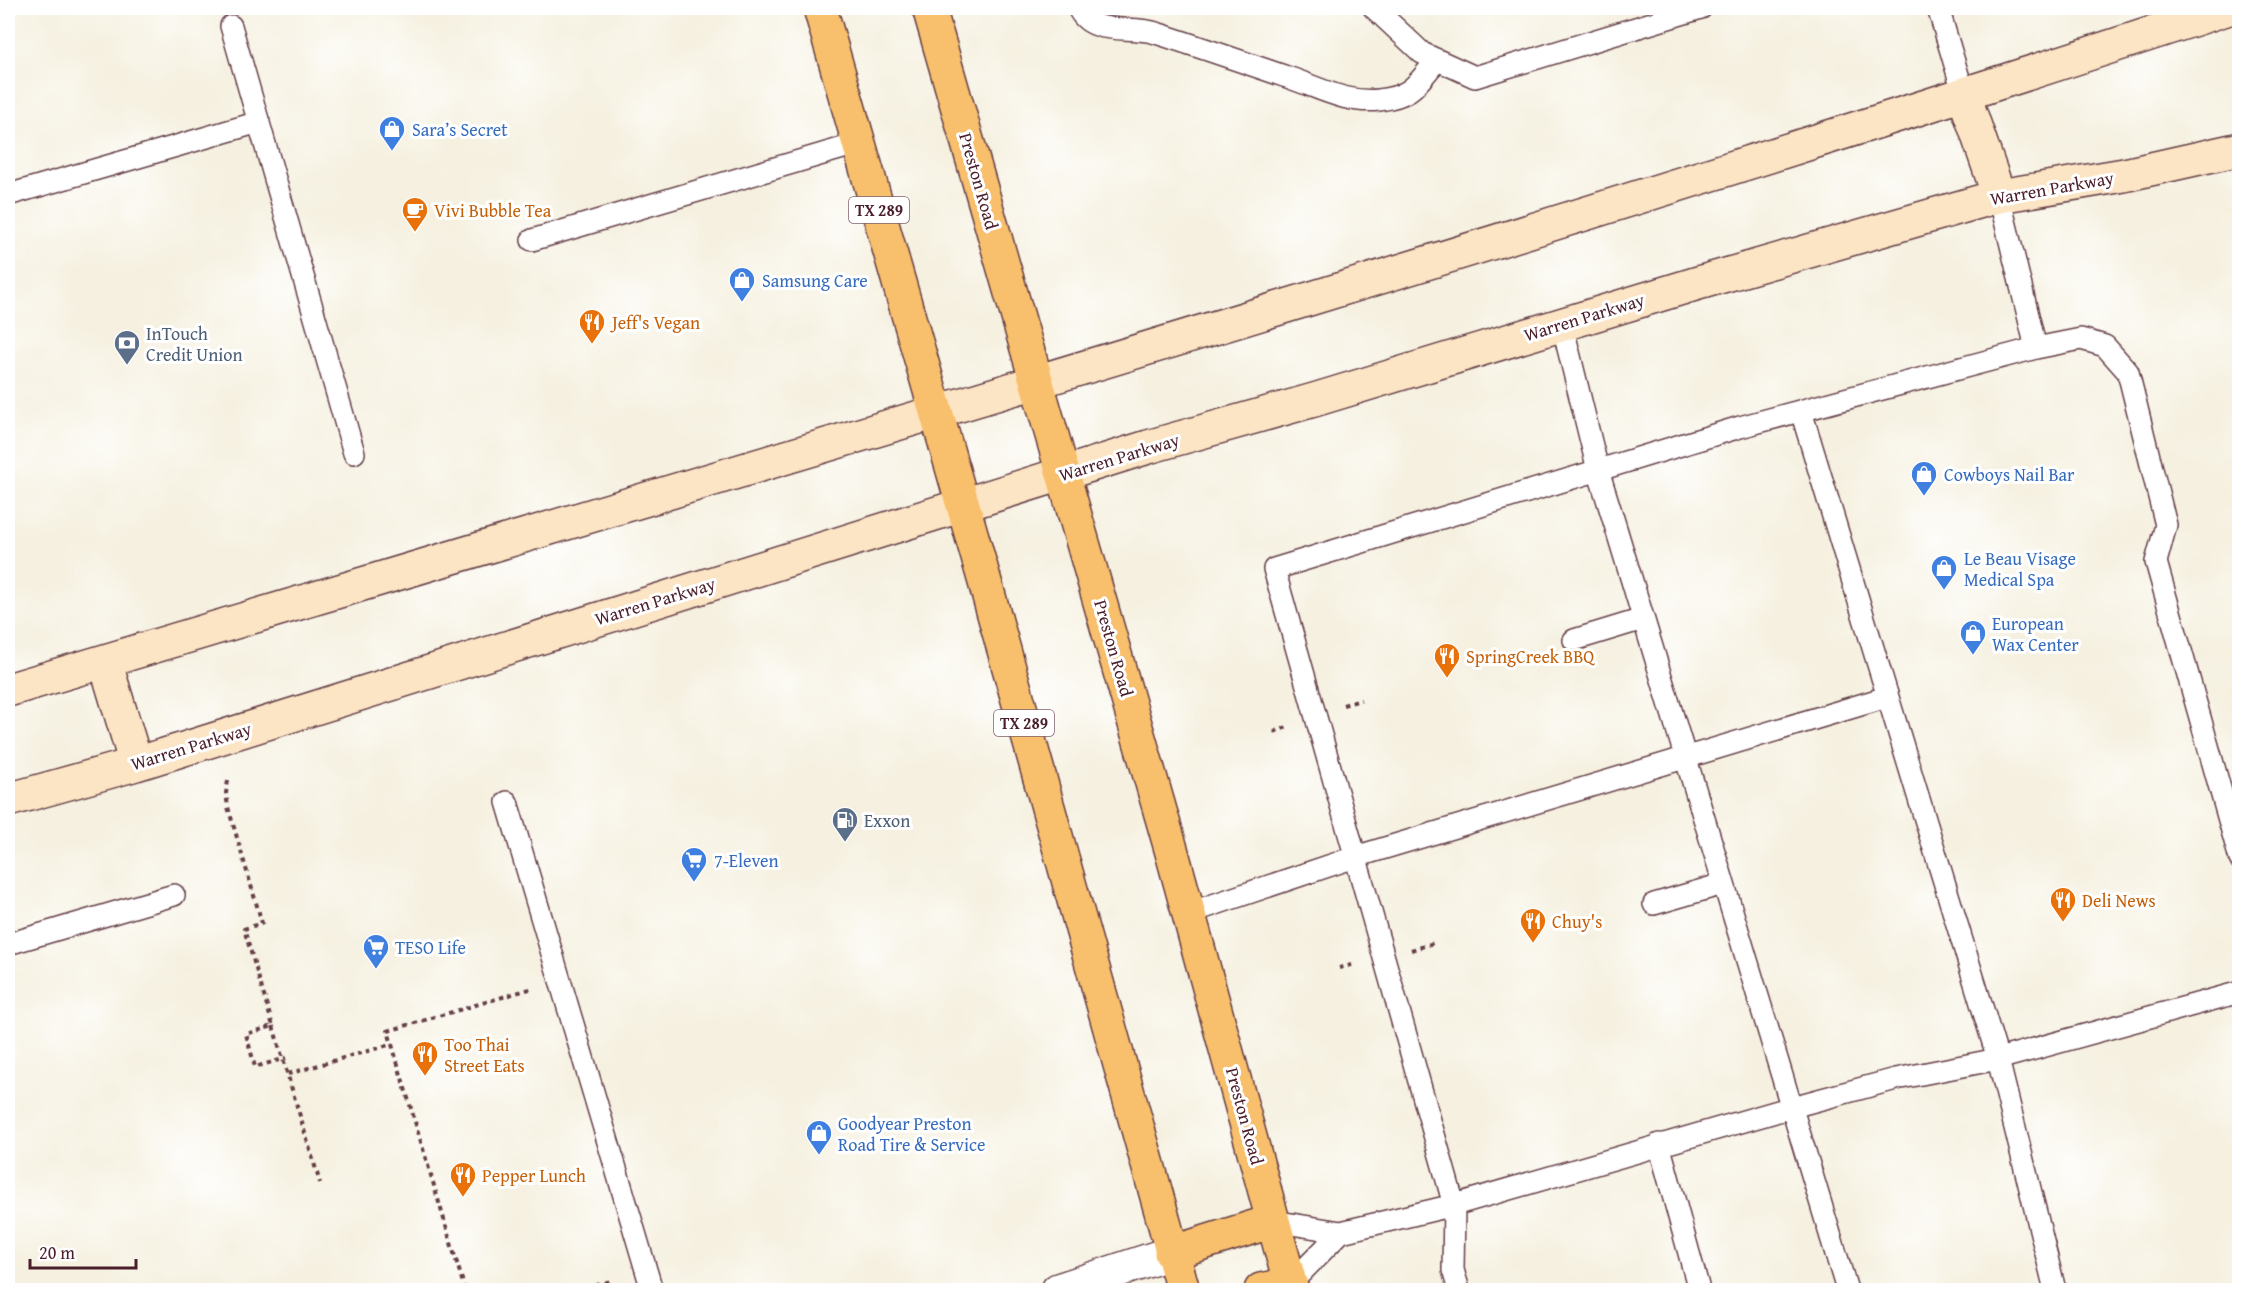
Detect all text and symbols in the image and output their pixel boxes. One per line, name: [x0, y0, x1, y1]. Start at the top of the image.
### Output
shop icon: Sara’s Secret: [377, 114, 407, 152]
place label: Sara’s Secret: [412, 116, 508, 143]
street label: Preston Road: [952, 129, 1006, 233]
street label: Warren Parkway: [1988, 164, 2116, 212]
cafe icon: Vivi Bubble Tea: [400, 195, 430, 233]
place label: Vivi Bubble Tea: [434, 197, 552, 224]
road number: TX 289: [849, 197, 909, 223]
shop icon: Samsung Care: [727, 265, 757, 303]
place label: Samsung Care: [762, 267, 868, 294]
street label: Warren Parkway: [1520, 286, 1648, 348]
restaurant icon: Jeff's Vegan: [577, 307, 607, 345]
place label: Jeff's Vegan: [610, 309, 700, 336]
place label: InTouch Credit Union: [146, 320, 243, 368]
bank icon: InTouch Credit Union: [112, 328, 142, 366]
street label: Warren Parkway: [1055, 426, 1183, 488]
shop icon: Cowboys Nail Bar: [1909, 459, 1939, 497]
place label: Cowboys Nail Bar: [1944, 461, 2075, 488]
place label: Le Beau Visage Medical Spa: [1964, 545, 2076, 593]
shop icon: Le Beau Visage Medical Spa: [1929, 553, 1959, 591]
street label: Warren Parkway: [591, 570, 719, 632]
street label: Preston Road: [1087, 596, 1141, 700]
place label: European Wax Center: [1992, 610, 2079, 658]
shop icon: European Wax Center: [1958, 618, 1988, 656]
restaurant icon: SpringCreek BBQ: [1432, 641, 1462, 679]
place label: SpringCreek BBQ: [1466, 643, 1595, 670]
road number: TX 289: [994, 710, 1054, 736]
street label: Warren Parkway: [127, 715, 255, 777]
fuel station icon: Exxon: [830, 805, 860, 843]
place label: Exxon: [864, 807, 910, 834]
supermarket icon: 7-Eleven: [679, 845, 709, 883]
place label: 7-Eleven: [714, 847, 779, 874]
restaurant icon: Deli News: [2048, 885, 2078, 923]
place label: Deli News: [2082, 887, 2156, 914]
restaurant icon: Chuy's: [1518, 906, 1548, 944]
place label: Chuy's: [1552, 908, 1602, 935]
supermarket icon: TESO Life: [361, 932, 391, 970]
place label: TESO Life: [395, 934, 466, 961]
place label: Too Thai Street Eats: [444, 1031, 525, 1079]
restaurant icon: Too Thai Street Eats: [410, 1039, 440, 1077]
street label: Preston Road: [1219, 1064, 1271, 1168]
place label: Goodyear Preston Road Tire & Service: [838, 1110, 986, 1158]
shop icon: Goodyear Preston Road Tire & Service: [804, 1118, 834, 1156]
restaurant icon: Pepper Lunch: [448, 1160, 478, 1198]
place label: Pepper Lunch: [482, 1162, 586, 1189]
scale bar: [30, 1232, 136, 1270]
text: 20 m: [39, 1239, 75, 1266]

